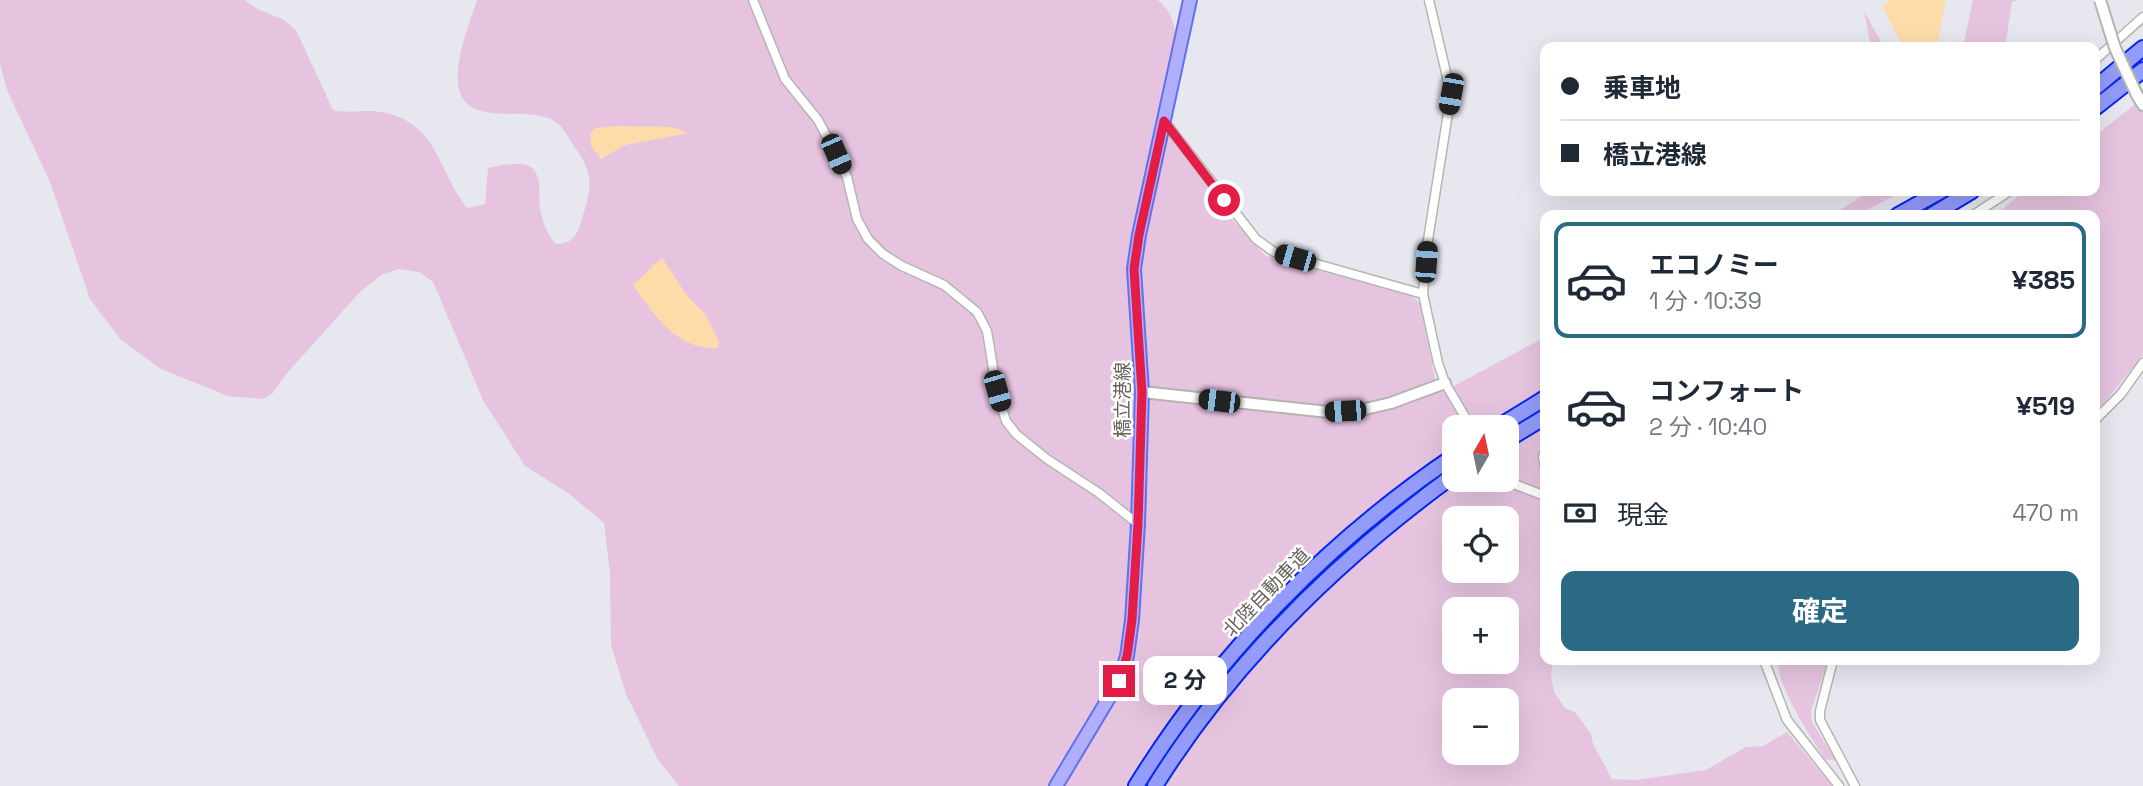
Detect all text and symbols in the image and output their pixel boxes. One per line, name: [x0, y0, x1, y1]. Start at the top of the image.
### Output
car: [1438, 71, 1465, 117]
text: 乗車地: [1603, 71, 1681, 105]
car: [818, 131, 855, 177]
text: 橋立港線: [1603, 138, 1707, 172]
route start: [1208, 184, 1240, 216]
car: [1415, 240, 1438, 284]
car: [1272, 242, 1319, 274]
text: エコノミー: [1649, 248, 1779, 282]
icon: car: [1565, 249, 1628, 312]
text: ¥385: [2012, 263, 2075, 297]
text: 1 分 · 10:39: [1649, 286, 1762, 316]
street label: 橋立港線: [1110, 362, 1135, 438]
car: [982, 368, 1013, 414]
text: コンフォート: [1649, 374, 1804, 408]
icon: car: [1565, 375, 1628, 438]
car: [1197, 388, 1242, 414]
text: ¥519: [2016, 389, 2075, 423]
car: [1324, 399, 1367, 423]
text: 2 分 · 10:40: [1649, 412, 1767, 442]
north arrow: [1442, 415, 1519, 492]
map controls: [1442, 415, 1519, 765]
icon: cash: [1561, 494, 1599, 532]
text: 現金: [1617, 498, 1669, 532]
text: 470 m: [2012, 498, 2079, 528]
button: locate: [1442, 506, 1519, 583]
street label: 北陸自動車道: [1218, 543, 1315, 642]
button: 確定: [1561, 571, 2079, 651]
button: +: [1442, 597, 1519, 674]
callout: 2 分: [1144, 656, 1228, 706]
route end: [1103, 665, 1135, 697]
text: 2 分: [1164, 665, 1206, 695]
button: −: [1442, 688, 1519, 765]

